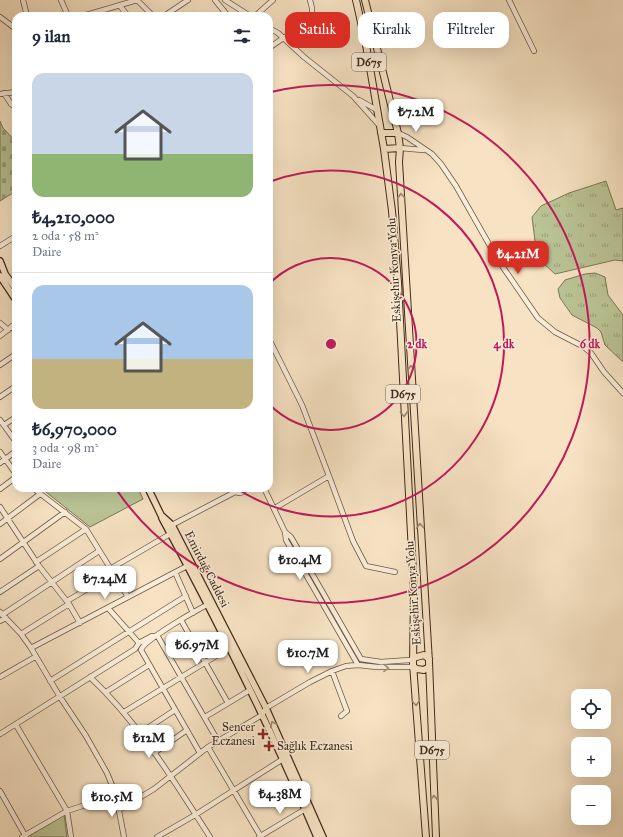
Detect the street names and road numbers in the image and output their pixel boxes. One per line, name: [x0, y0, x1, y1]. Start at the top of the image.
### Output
road number: D675: [352, 53, 386, 71]
street label: Eskişehir Konya Yolu: [384, 217, 404, 323]
road number: D675: [386, 385, 420, 403]
street label: Emirdağ Caddesi: [181, 529, 233, 611]
street label: Eskişehir Konya Yolu: [402, 540, 424, 646]
road number: D675: [415, 741, 449, 759]

